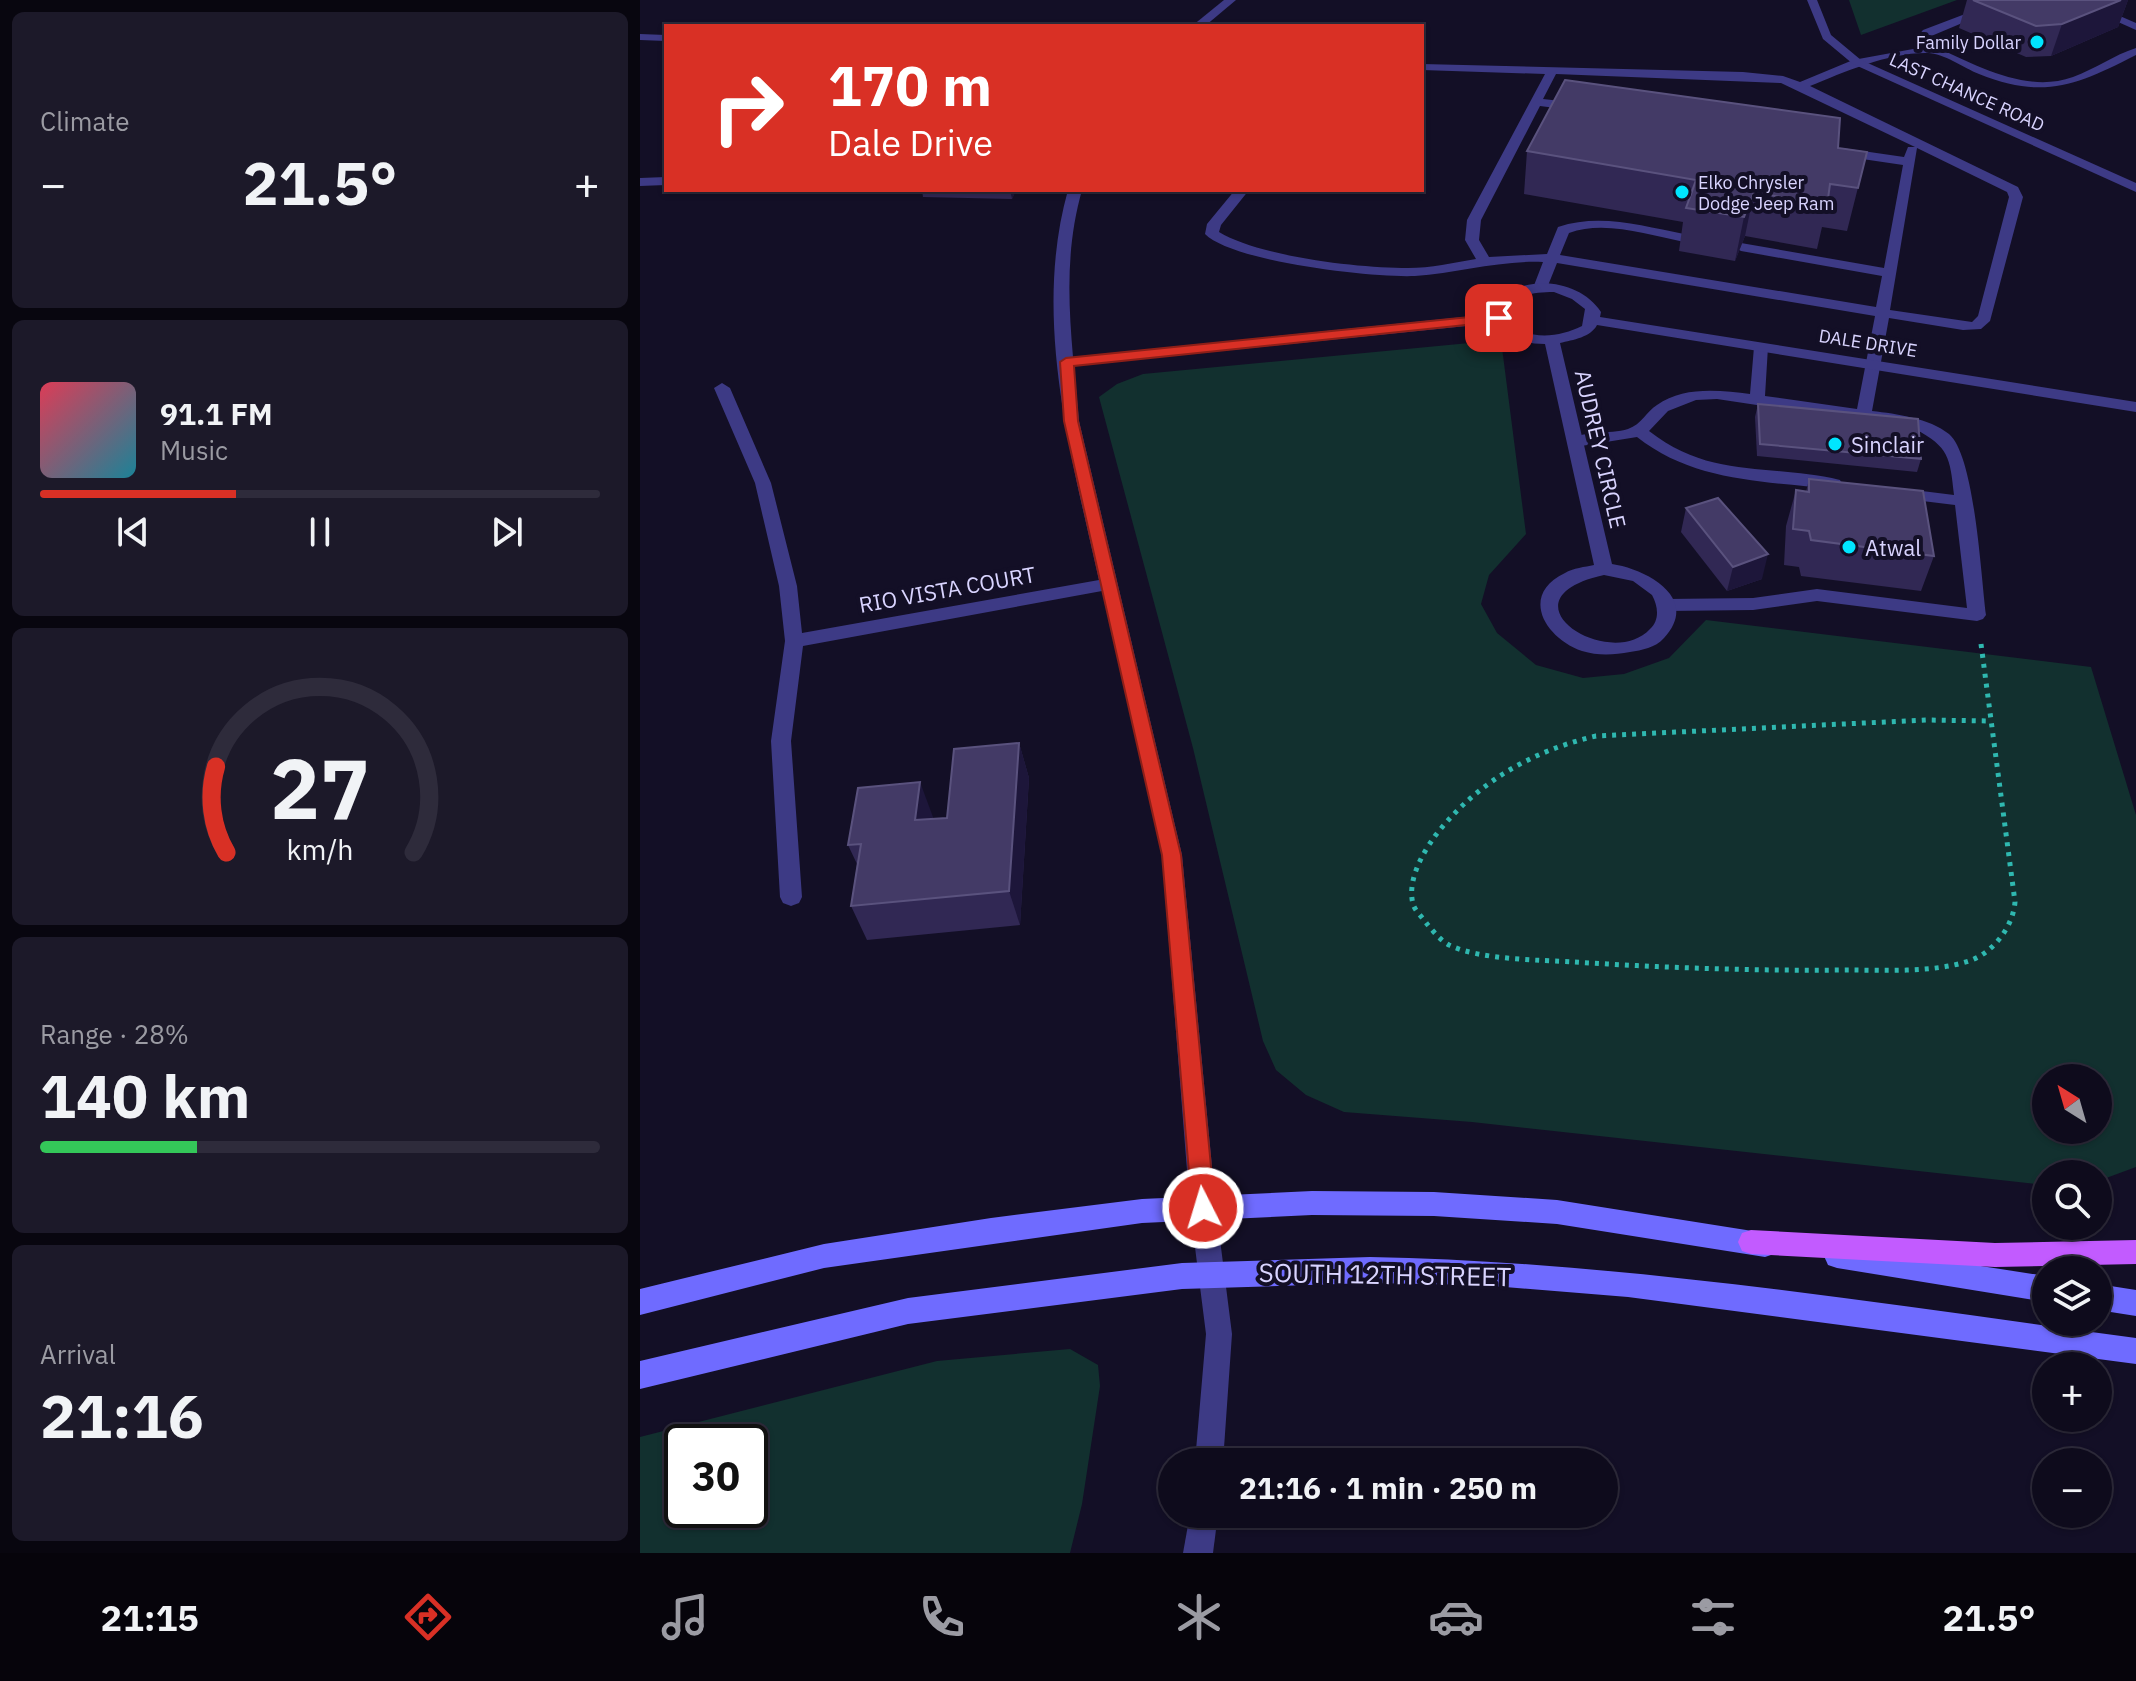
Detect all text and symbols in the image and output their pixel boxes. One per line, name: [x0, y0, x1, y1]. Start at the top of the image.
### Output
place label: Family Dollar: [1916, 31, 2021, 54]
marker: Family Dollar: [2028, 33, 2046, 51]
street label: LAST CHANCE ROAD: [1886, 47, 2048, 137]
text: 170 m: [828, 49, 992, 121]
icon: right: [696, 56, 800, 160]
text: Climate: [40, 104, 130, 138]
text: Dale Drive: [828, 119, 993, 166]
text: 21.5°: [243, 143, 397, 222]
text: −: [40, 155, 66, 212]
text: +: [574, 155, 600, 212]
place label: Elko Chrysler Dodge Jeep Ram: [1698, 171, 1834, 215]
marker: Elko Chrysler Dodge Jeep Ram: [1673, 183, 1691, 201]
pin: [1465, 284, 1533, 352]
icon: arrive: [1477, 296, 1521, 340]
street label: DALE DRIVE: [1817, 324, 1919, 362]
street label: AUDREY CIRCLE: [1569, 367, 1633, 531]
text: 91.1 FM: [160, 394, 273, 433]
place label: Sinclair: [1851, 430, 1924, 459]
text: Music: [160, 433, 228, 467]
marker: Sinclair: [1826, 435, 1844, 453]
icon: previous: [111, 510, 155, 554]
icon: pause: [298, 510, 342, 554]
icon: next: [485, 510, 529, 554]
place label: Atwal: [1865, 533, 1921, 562]
marker: Atwal: [1840, 538, 1858, 556]
street label: RIO VISTA COURT: [856, 559, 1038, 619]
text: 27: [270, 733, 370, 841]
text: km/h: [286, 831, 354, 868]
text: Range · 28%: [40, 1017, 189, 1051]
text: 140 km: [40, 1056, 250, 1135]
north arrow: [2032, 1064, 2112, 1144]
map controls: [2032, 1064, 2112, 1528]
button: search: [2032, 1160, 2112, 1240]
position arrow: [1161, 1166, 1245, 1250]
street label: SOUTH 12TH STREET: [1258, 1255, 1512, 1293]
button: layers: [2032, 1256, 2112, 1336]
text: Arrival: [40, 1337, 116, 1371]
button: +: [2032, 1352, 2112, 1432]
text: 21:16: [40, 1376, 204, 1455]
speed limit sign: 30: [664, 1424, 768, 1528]
button: −: [2032, 1448, 2112, 1528]
text: 21:16 · 1 min · 250 m: [1239, 1468, 1537, 1507]
icon: directions: [400, 1589, 456, 1645]
icon: music: [657, 1589, 713, 1645]
icon: phone: [914, 1589, 970, 1645]
icon: climate: [1171, 1589, 1227, 1645]
icon: car: [1428, 1589, 1484, 1645]
icon: filters: [1685, 1589, 1741, 1645]
text: 21:15: [101, 1594, 199, 1641]
text: 21.5°: [1942, 1594, 2035, 1641]

